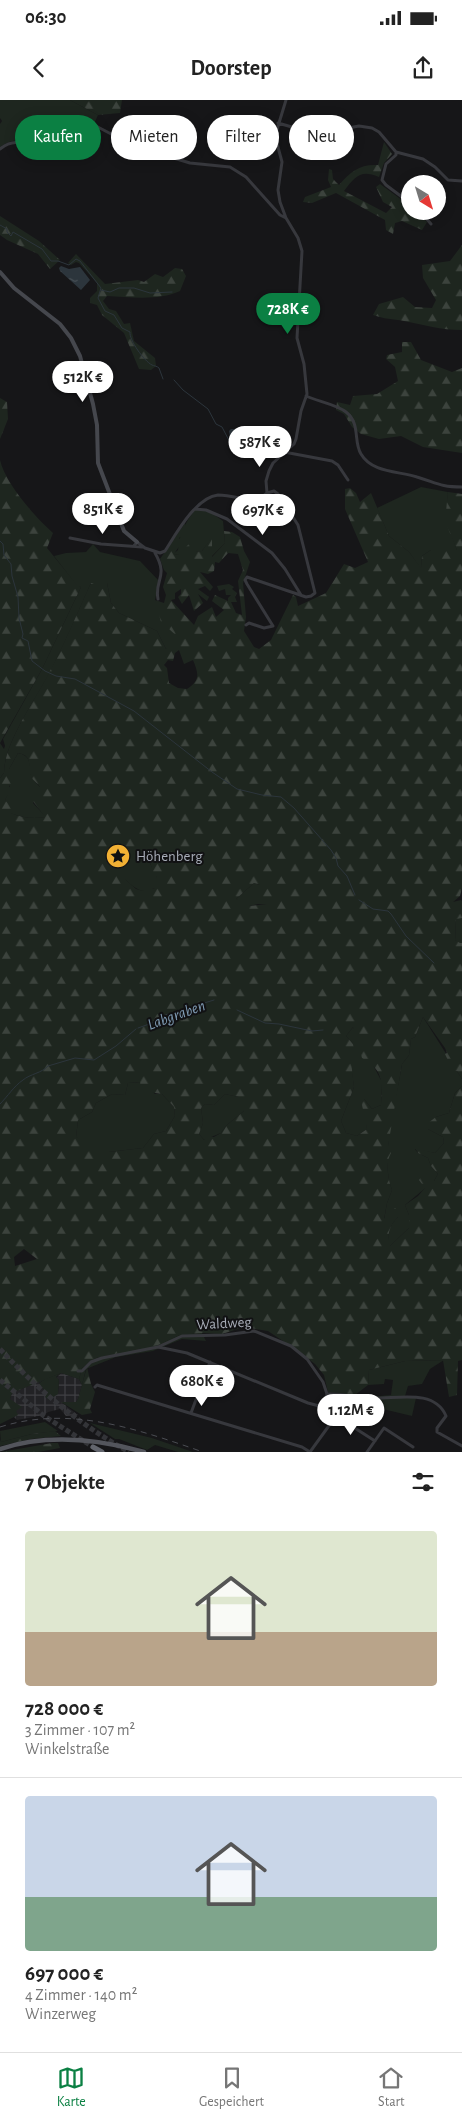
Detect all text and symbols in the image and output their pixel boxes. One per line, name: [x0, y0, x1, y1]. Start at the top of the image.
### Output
text: 06:30: [25, 8, 67, 27]
icon: back: [25, 54, 53, 82]
icon: share: [409, 54, 437, 82]
text: Doorstep: [190, 57, 272, 79]
chip: Kaufen: [15, 115, 101, 160]
chip: Mieten: [111, 115, 197, 160]
chip: Filter: [207, 115, 279, 160]
chip: Neu: [289, 115, 354, 160]
north arrow: [401, 175, 446, 220]
map controls: [401, 175, 446, 220]
pin: 728K €: [247, 292, 329, 335]
text: 728K €: [267, 301, 309, 317]
pin: 512K €: [42, 360, 124, 403]
text: 512K €: [63, 369, 103, 385]
pin: 587K €: [219, 426, 301, 468]
text: 587K €: [240, 434, 280, 450]
pin: 851K €: [62, 492, 144, 535]
pin: 697K €: [222, 494, 304, 536]
text: 851K €: [83, 501, 123, 517]
text: 697K €: [242, 502, 284, 518]
place icon: Höhenberg: [105, 843, 131, 869]
place label: Höhenberg: [136, 849, 203, 864]
water label: Labgraben: [145, 997, 207, 1033]
street label: Waldweg: [196, 1315, 253, 1332]
pin: 680K €: [161, 1364, 243, 1407]
text: 680K €: [180, 1373, 224, 1389]
pin: 1.12M €: [305, 1394, 397, 1436]
text: 1.12M €: [328, 1402, 374, 1418]
icon: filters: [409, 1468, 437, 1496]
text: 7 Objekte: [25, 1472, 105, 1493]
icon: home: [186, 1563, 276, 1653]
text: 728 000 €: [25, 1698, 103, 1719]
text: 3 Zimmer · 107 m²: [25, 1722, 135, 1738]
text: Winkelstraße: [25, 1741, 109, 1757]
icon: home: [186, 1829, 276, 1919]
text: 697 000 €: [25, 1963, 103, 1984]
text: 4 Zimmer · 140 m²: [25, 1987, 137, 2003]
text: Winzerweg: [25, 2006, 96, 2022]
tab: Karte: [57, 2064, 86, 2111]
tab: Gespeichert: [199, 2064, 264, 2111]
tab: Start: [377, 2064, 405, 2111]

